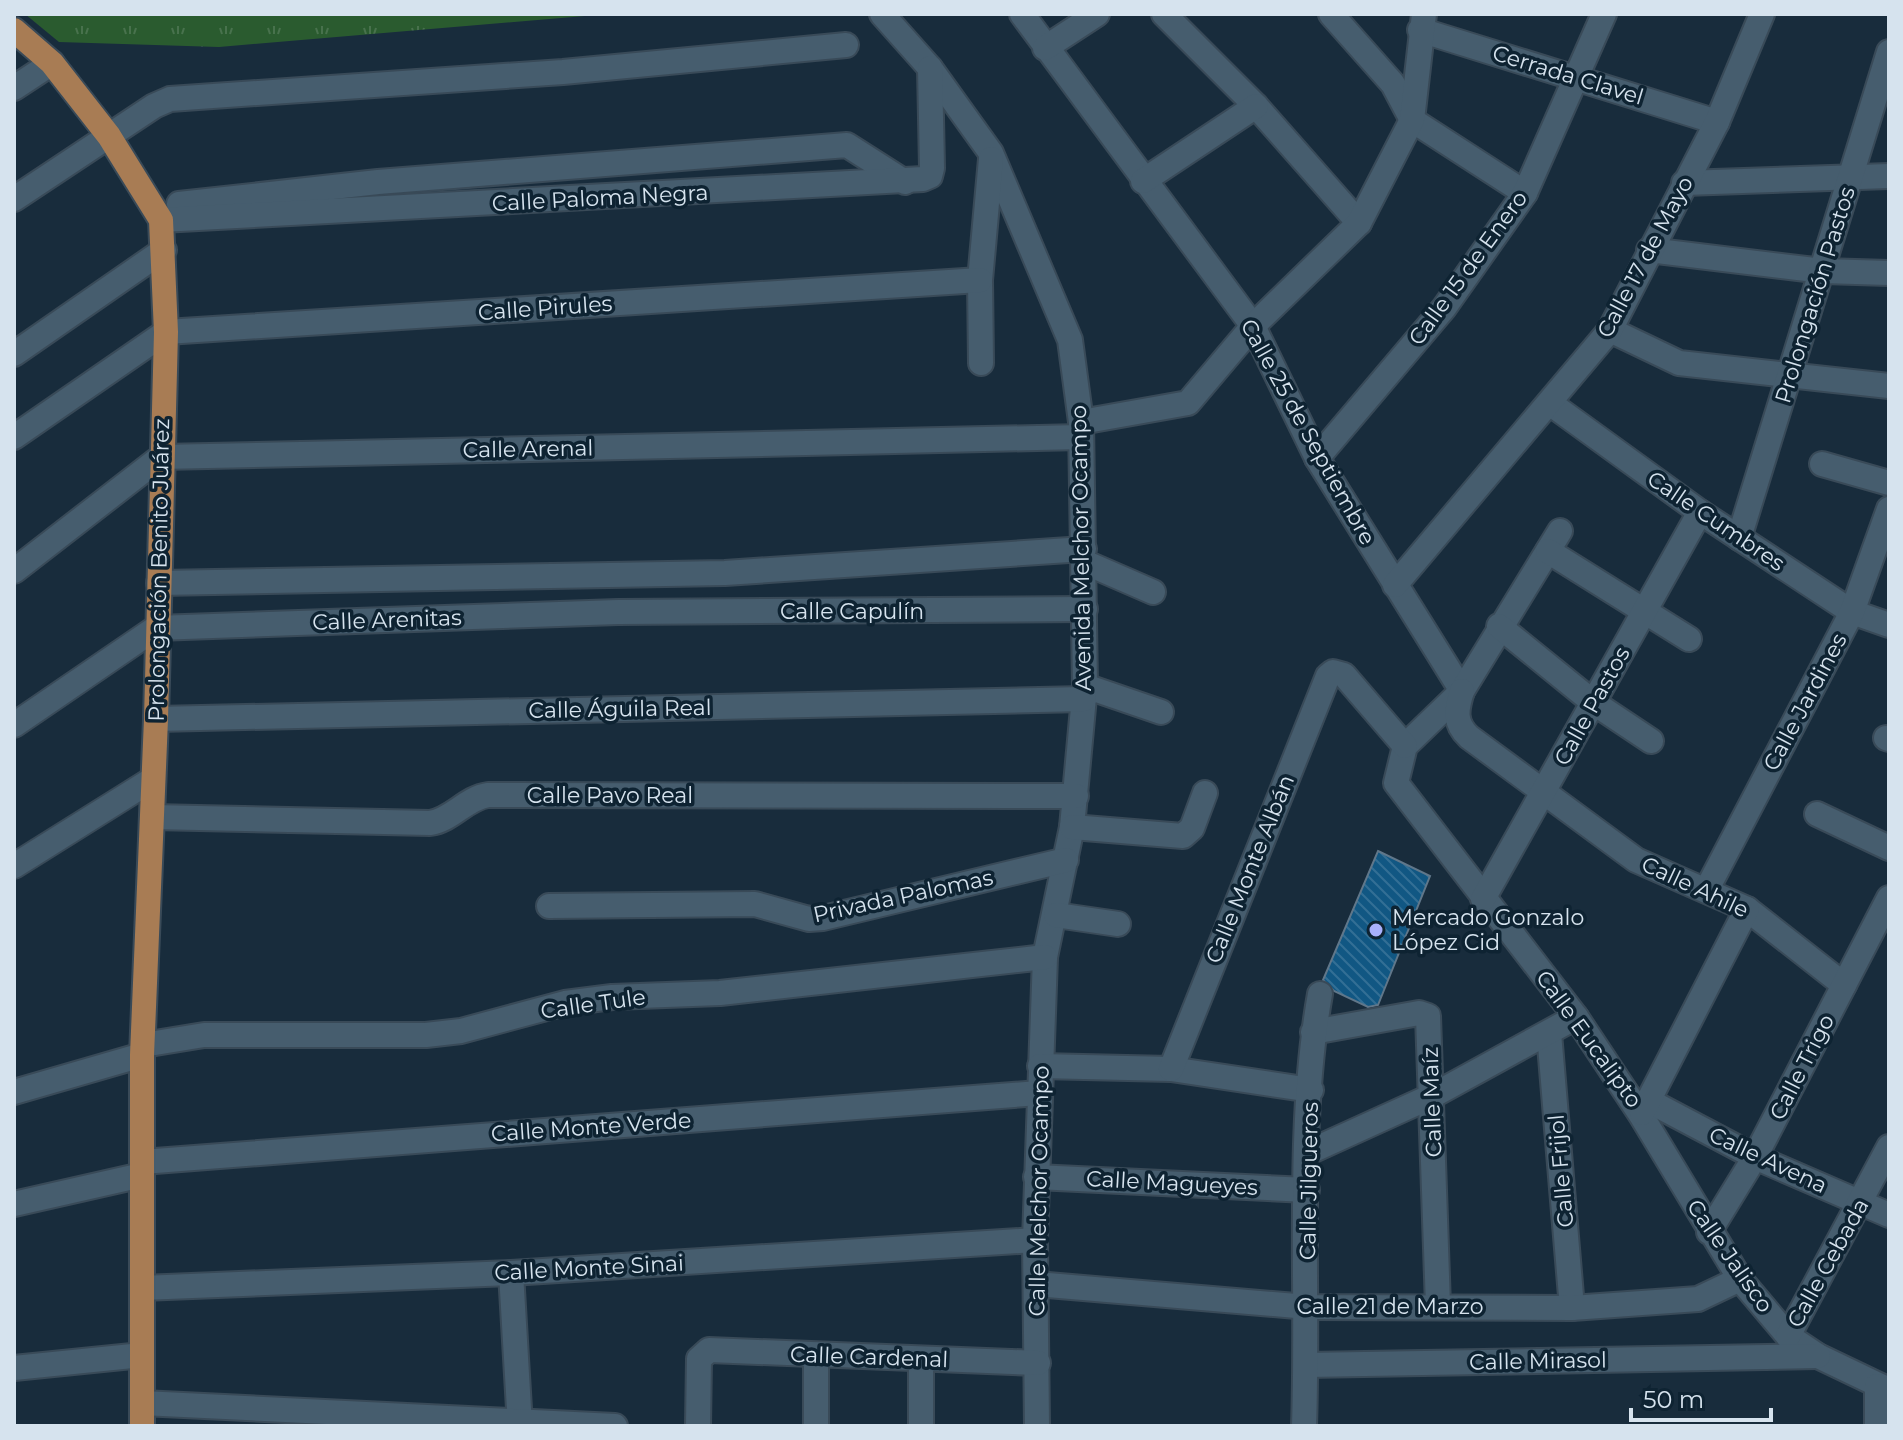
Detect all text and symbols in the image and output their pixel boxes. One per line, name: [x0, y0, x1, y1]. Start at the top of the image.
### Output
street label: Cerrada Clavel: [1489, 39, 1647, 111]
street label: Calle 17 de Mayo: [1591, 172, 1699, 342]
street label: Calle Paloma Negra: [491, 179, 709, 217]
street label: Prolongación Pastos: [1769, 183, 1861, 407]
street label: Calle 15 de Enero: [1403, 185, 1533, 351]
street label: Calle Pirules: [477, 290, 613, 326]
street label: Calle 25 de Septiembre: [1235, 314, 1381, 550]
street label: Avenida Melchor Ocampo: [1065, 405, 1097, 691]
street label: Prolongación Benito Juárez: [143, 418, 175, 722]
street label: Calle Arenal: [462, 434, 594, 464]
street label: Calle Cumbres: [1642, 465, 1790, 577]
street label: Calle Capulín: [780, 598, 924, 625]
street label: Calle Arenitas: [312, 604, 463, 636]
street label: Calle Jardines: [1757, 629, 1853, 775]
street label: Calle Pastos: [1548, 642, 1636, 770]
street label: Calle Águila Real: [528, 694, 712, 724]
street label: Calle Monte Albán: [1200, 771, 1300, 967]
street label: Calle Pavo Real: [527, 782, 693, 809]
street label: Calle Ahile: [1637, 850, 1753, 924]
street label: Privada Palomas: [811, 864, 996, 928]
place label: Mercado Gonzalo López Cid: [1392, 904, 1584, 956]
marker: Mercado Gonzalo López Cid: [1367, 921, 1385, 939]
street label: Calle Eucalipto: [1530, 965, 1648, 1113]
street label: Calle Tule: [539, 983, 647, 1025]
street label: Calle Trigo: [1764, 1010, 1840, 1124]
street label: Calle Maíz: [1417, 1046, 1447, 1158]
street label: Calle Melchor Ocampo: [1023, 1065, 1055, 1317]
street label: Calle Jilgueros: [1294, 1101, 1324, 1260]
street label: Calle Monte Verde: [490, 1107, 692, 1147]
street label: Calle Frijol: [1543, 1113, 1579, 1229]
street label: Calle Avena: [1705, 1121, 1831, 1199]
street label: Calle Magueyes: [1085, 1165, 1259, 1201]
street label: Calle Jalisco: [1681, 1194, 1779, 1318]
street label: Calle Cebada: [1781, 1194, 1875, 1332]
street label: Calle Monte Sinai: [494, 1250, 684, 1286]
street label: Calle 21 de Marzo: [1296, 1293, 1484, 1320]
street label: Calle Cardenal: [789, 1341, 949, 1373]
street label: Calle Mirasol: [1469, 1346, 1607, 1376]
scale bar: [1631, 1372, 1771, 1422]
text: 50 m: [1643, 1385, 1704, 1414]

